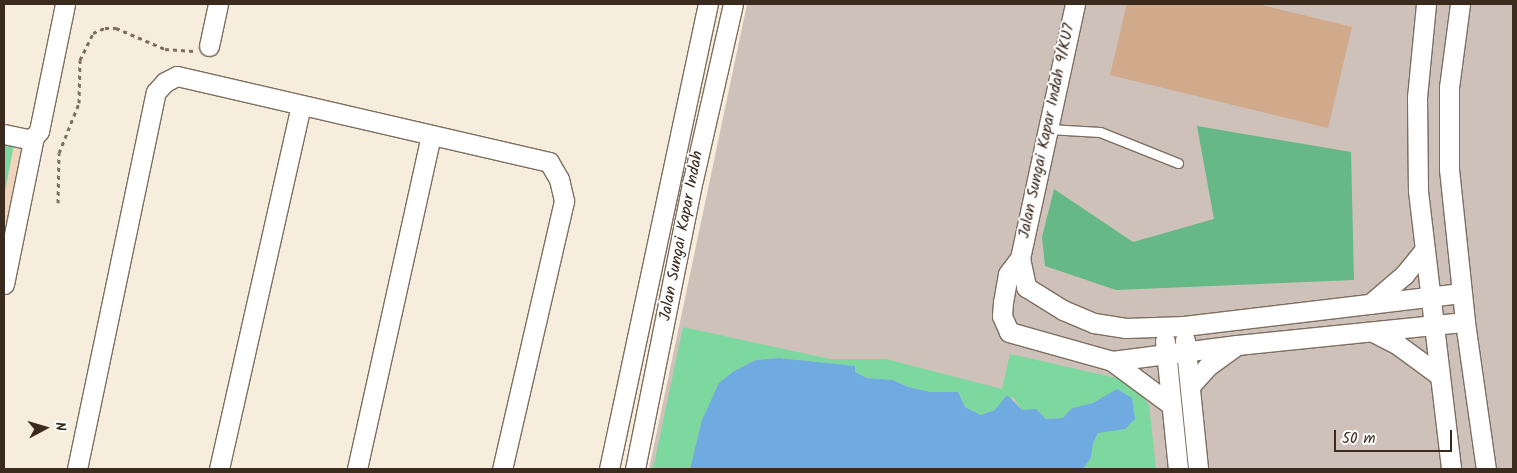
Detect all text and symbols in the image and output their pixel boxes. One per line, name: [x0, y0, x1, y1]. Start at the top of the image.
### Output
street label: Jalan Sungai Kapar Indah 9/KU7: [1015, 22, 1079, 240]
street label: Jalan Sungai Kapar Indah: [656, 149, 708, 323]
north arrow: [20, 403, 70, 453]
scale bar: [1337, 420, 1454, 452]
text: N: [49, 421, 71, 432]
text: 50 m: [1342, 427, 1376, 451]

